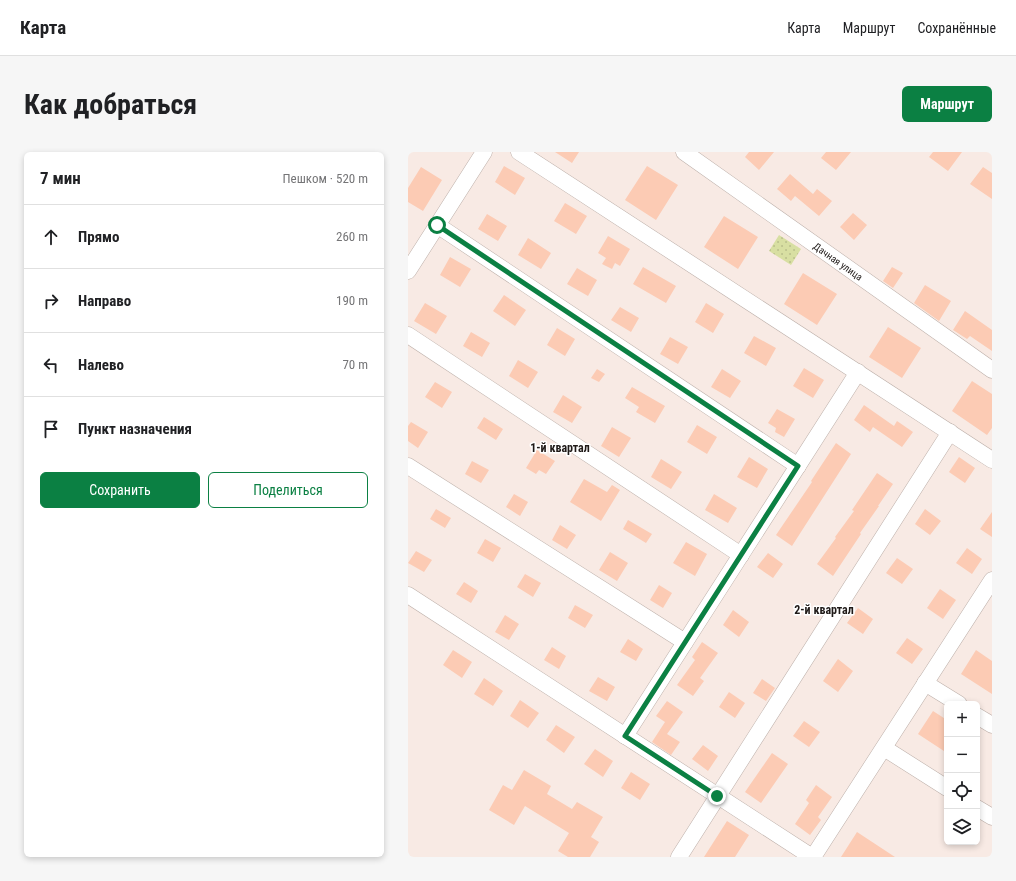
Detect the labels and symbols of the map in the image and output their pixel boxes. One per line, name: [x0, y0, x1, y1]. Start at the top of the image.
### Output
route start: [428, 216, 446, 234]
street label: Дачная улица: [811, 241, 865, 283]
district label: 1-й квартал: [530, 441, 590, 455]
district label: 2-й квартал: [794, 603, 854, 617]
route end: [708, 787, 726, 805]

